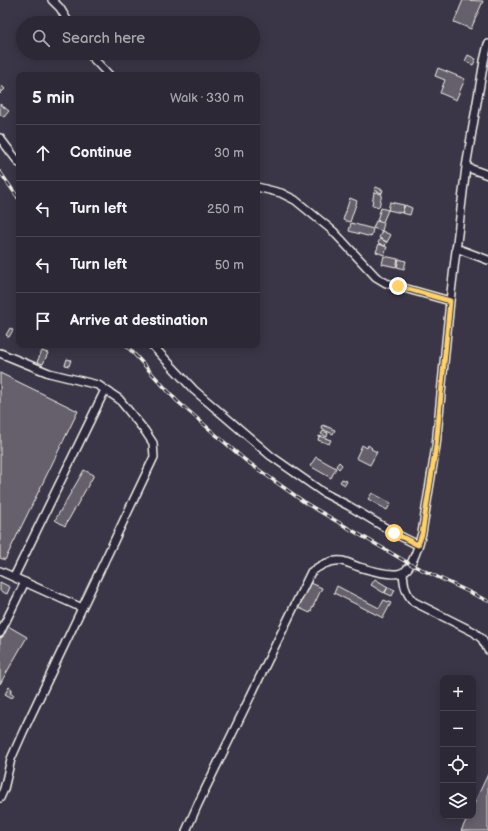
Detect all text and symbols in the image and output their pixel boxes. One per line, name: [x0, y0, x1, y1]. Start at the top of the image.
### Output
search box: [16, 16, 260, 60]
icon: search: [30, 27, 52, 49]
text: Search here: [62, 29, 145, 48]
text: 5 min: [32, 88, 75, 108]
text: Walk · 330 m: [170, 90, 244, 106]
icon: ahead: [32, 142, 54, 164]
text: Continue: [70, 143, 132, 162]
text: 30 m: [214, 145, 244, 161]
icon: left: [32, 198, 54, 220]
text: Turn left: [70, 199, 127, 218]
text: 250 m: [207, 201, 244, 217]
icon: left: [32, 254, 54, 276]
text: Turn left: [70, 255, 127, 274]
text: 50 m: [215, 257, 244, 273]
route end: [389, 277, 407, 295]
icon: arrive: [32, 310, 54, 332]
text: Arrive at destination: [70, 311, 208, 330]
route start: [385, 524, 403, 542]
map controls: [440, 675, 476, 819]
button: +: [440, 675, 476, 711]
button: −: [440, 711, 476, 747]
button: locate: [440, 747, 476, 783]
button: layers: [440, 783, 476, 819]

